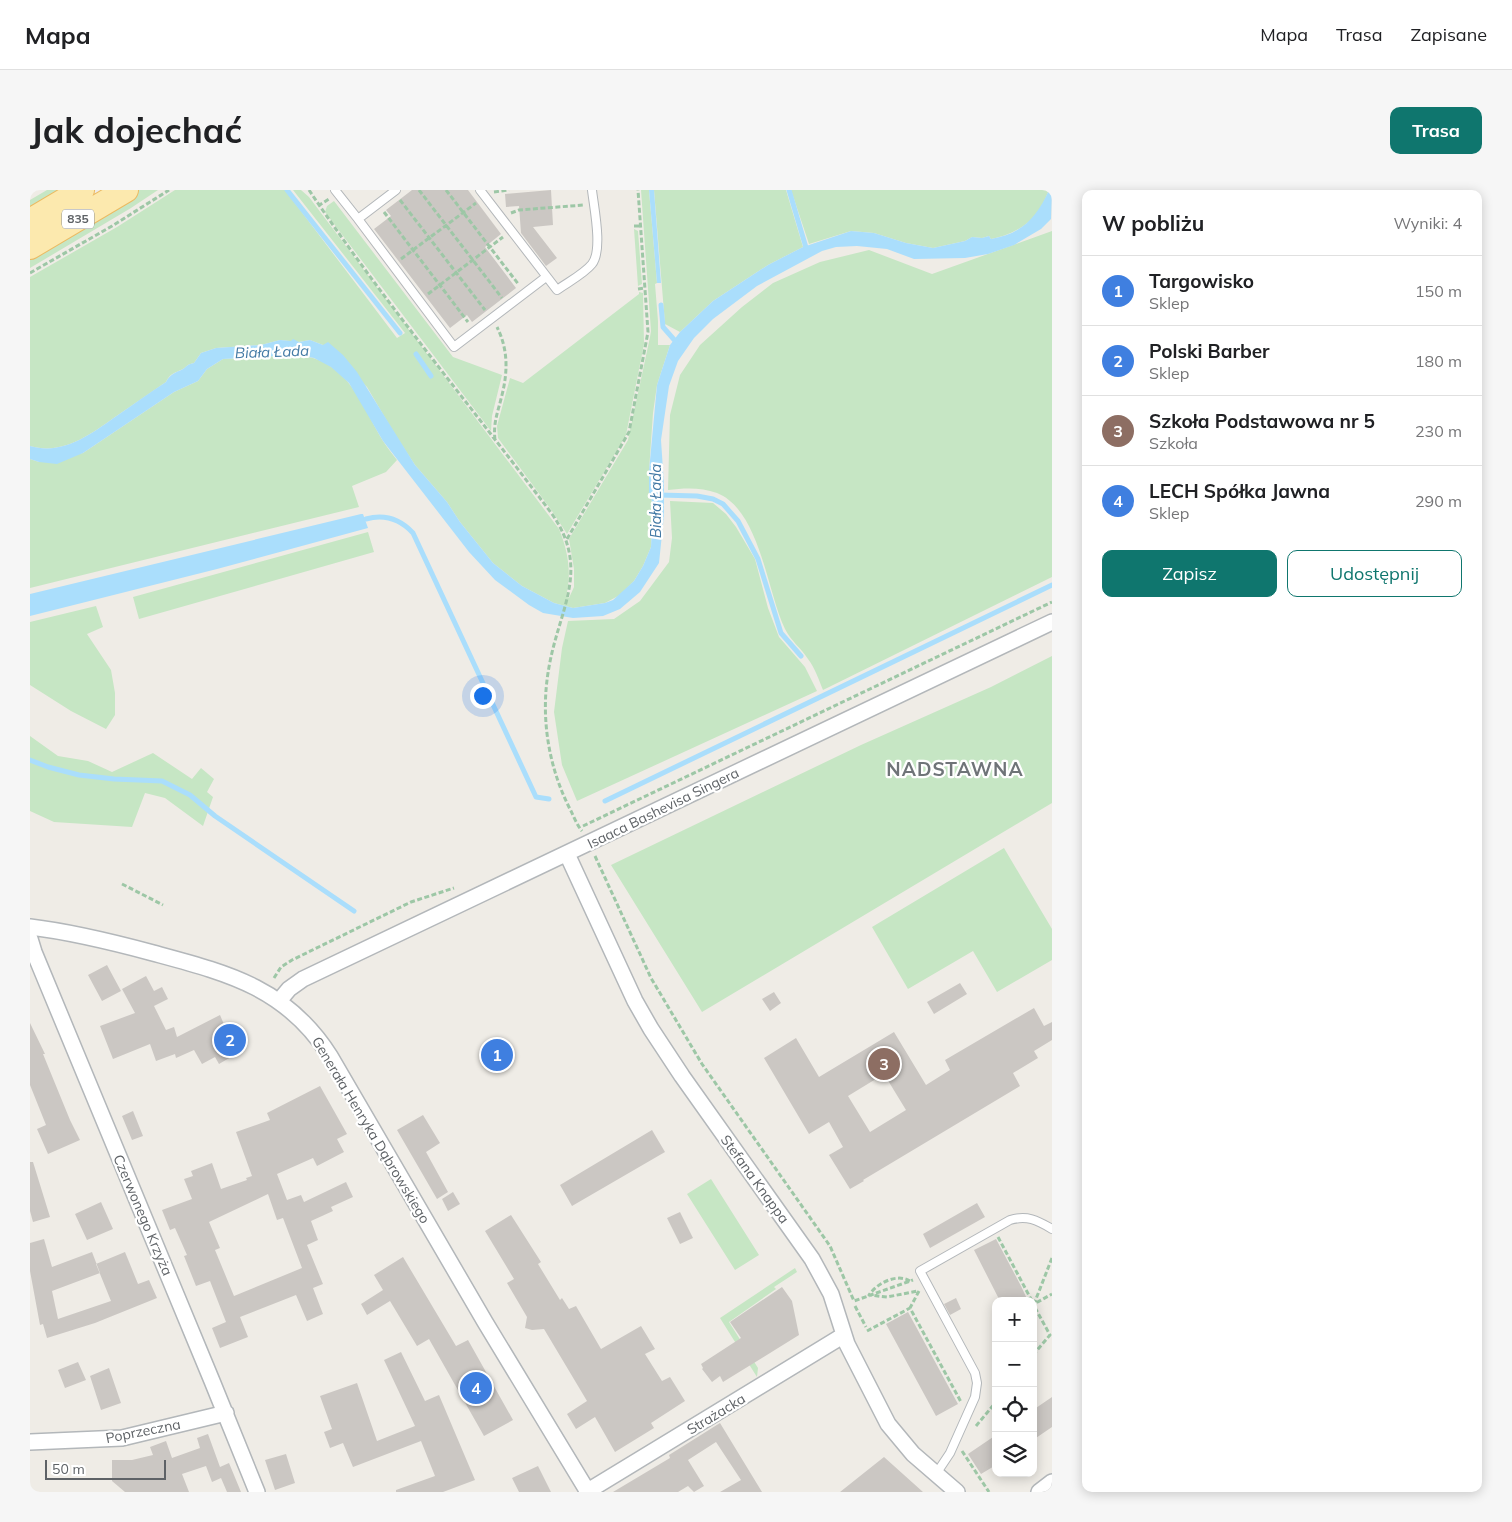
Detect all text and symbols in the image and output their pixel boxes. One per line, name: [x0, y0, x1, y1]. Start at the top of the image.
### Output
text: Mapa: [25, 20, 91, 50]
text: Mapa: [1260, 23, 1308, 46]
text: Trasa: [1336, 23, 1383, 46]
text: Zapisane: [1411, 23, 1487, 46]
button: Trasa: [1390, 107, 1482, 154]
text: Jak dojechać: [30, 108, 242, 152]
road number: 835: [62, 210, 94, 228]
text: W pobliżu: [1102, 210, 1204, 236]
text: Wyniki: 4: [1393, 213, 1462, 233]
text: Targowisko: [1149, 269, 1254, 293]
text: 1: [1113, 281, 1123, 301]
text: 150 m: [1415, 281, 1462, 301]
text: Sklep: [1149, 293, 1189, 313]
text: Polski Barber: [1149, 339, 1270, 363]
water label: Biała Łada: [234, 341, 310, 362]
text: 2: [1113, 351, 1123, 371]
text: 180 m: [1415, 351, 1462, 371]
text: Sklep: [1149, 363, 1189, 383]
text: Szkoła Podstawowa nr 5: [1149, 409, 1375, 433]
text: 3: [1113, 421, 1123, 441]
text: 230 m: [1415, 421, 1462, 441]
text: Szkoła: [1149, 433, 1198, 453]
water label: Biała Łada: [646, 464, 665, 538]
text: LECH Spółka Jawna: [1149, 479, 1330, 503]
text: 4: [1113, 491, 1123, 511]
text: 290 m: [1415, 491, 1462, 511]
text: Sklep: [1149, 503, 1189, 523]
button: Zapisz: [1102, 550, 1277, 597]
button: Udostępnij: [1287, 550, 1462, 597]
your location: [470, 683, 496, 709]
district label: NADSTAWNA: [886, 757, 1024, 781]
street label: Isaaca Bashevisa Singera: [584, 763, 742, 853]
pin: 2: [214, 1021, 246, 1059]
street label: Generała Henryka Dąbrowskiego: [308, 1033, 434, 1227]
pin: 1: [481, 1036, 513, 1074]
pin: 3: [868, 1045, 900, 1083]
street label: Stefana Knappa: [717, 1131, 793, 1227]
street label: Czerwonego Krzyża: [109, 1152, 177, 1278]
map controls: [992, 1297, 1037, 1477]
button: +: [992, 1297, 1037, 1342]
button: −: [992, 1342, 1037, 1387]
pin: 4: [460, 1369, 492, 1407]
button: locate: [992, 1387, 1037, 1432]
street label: Strażacka: [683, 1390, 749, 1438]
street label: Poprzeczna: [104, 1415, 182, 1447]
button: layers: [992, 1432, 1037, 1477]
scale bar: [45, 1457, 166, 1480]
text: 50 m: [52, 1460, 85, 1478]

